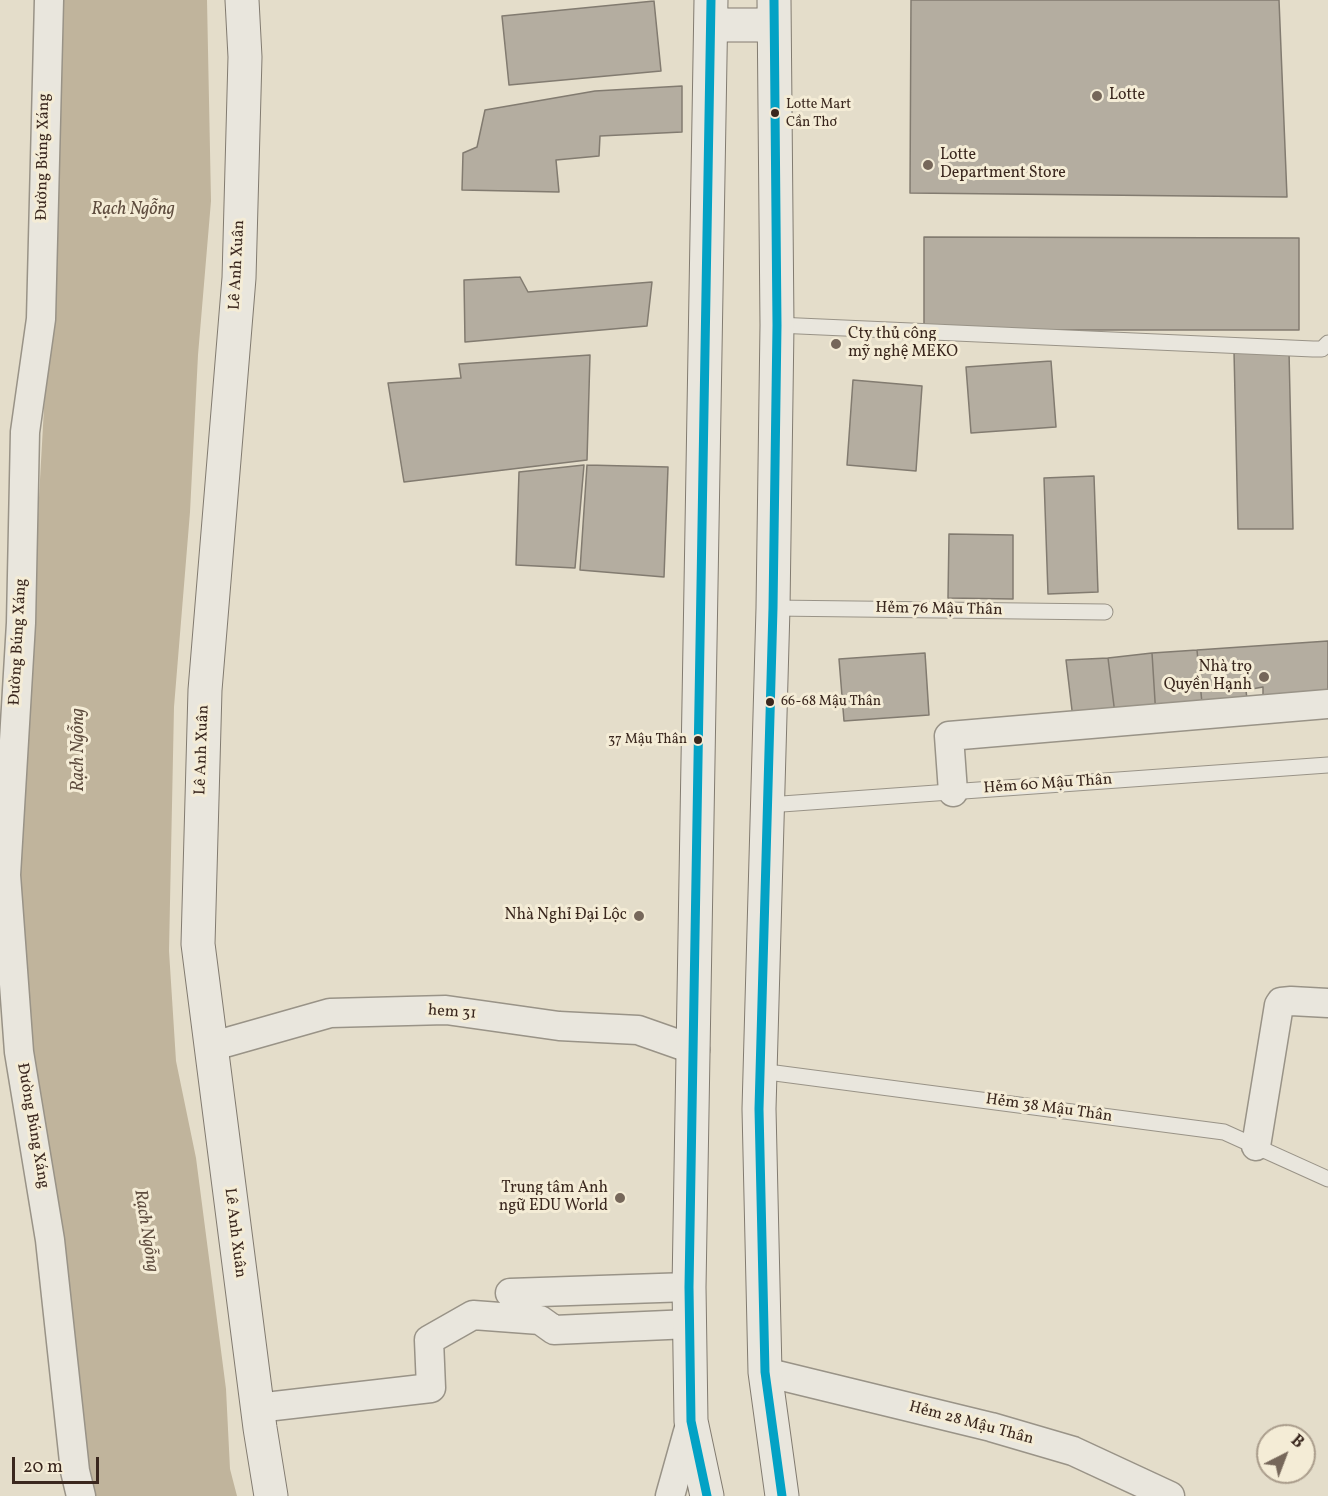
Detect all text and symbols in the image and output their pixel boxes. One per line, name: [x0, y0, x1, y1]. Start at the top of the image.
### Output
place label: Lotte: [1109, 86, 1145, 106]
marker: Lotte: [1090, 89, 1104, 103]
street label: Đường Búng Xáng: [33, 93, 55, 221]
place label: Lotte Mart Cần Thơ: [786, 97, 851, 130]
marker: Lotte Mart Cần Thơ: [769, 107, 781, 119]
place label: Lotte Department Store: [940, 146, 1066, 184]
marker: Lotte Department Store: [921, 158, 935, 172]
water label: Rạch Ngỗng: [91, 200, 175, 222]
street label: Lê Anh Xuân: [226, 219, 250, 311]
place label: Cty thủ công mỹ nghệ MEKO: [848, 325, 958, 363]
marker: Cty thủ công mỹ nghệ MEKO: [829, 337, 843, 351]
street label: Đường Búng Xáng: [6, 578, 32, 706]
street label: Hẻm 76 Mậu Thân: [875, 599, 1003, 621]
place label: Nhà trọ Quyền Hạnh: [1164, 658, 1252, 696]
marker: Nhà trọ Quyền Hạnh: [1257, 670, 1271, 684]
place label: 66-68 Mậu Thân: [781, 694, 881, 710]
marker: 66-68 Mậu Thân: [764, 696, 776, 708]
street label: Lê Anh Xuân: [192, 705, 214, 795]
water label: Rạch Ngỗng: [69, 708, 91, 792]
place label: 37 Mậu Thân: [608, 732, 687, 748]
marker: 37 Mậu Thân: [692, 734, 704, 746]
street label: Hẻm 60 Mậu Thân: [983, 771, 1113, 799]
place label: Nhà Nghỉ Đại Lộc: [505, 906, 627, 926]
marker: Nhà Nghỉ Đại Lộc: [632, 909, 646, 923]
street label: hem 31: [427, 1002, 477, 1024]
street label: Đường Búng Xáng: [11, 1062, 53, 1190]
street label: Hẻm 38 Mậu Thân: [984, 1091, 1114, 1127]
place label: Trung tâm Anh ngữ EDU World: [499, 1179, 608, 1217]
street label: Lê Anh Xuân: [219, 1187, 249, 1279]
water label: Rạch Ngỗng: [128, 1188, 162, 1274]
marker: Trung tâm Anh ngữ EDU World: [613, 1191, 627, 1205]
street label: Hẻm 28 Mậu Thân: [907, 1398, 1035, 1450]
north arrow: [1256, 1424, 1316, 1484]
text: B: [1285, 1430, 1308, 1454]
scale bar: [15, 1445, 102, 1483]
text: 20 m: [23, 1455, 63, 1480]

